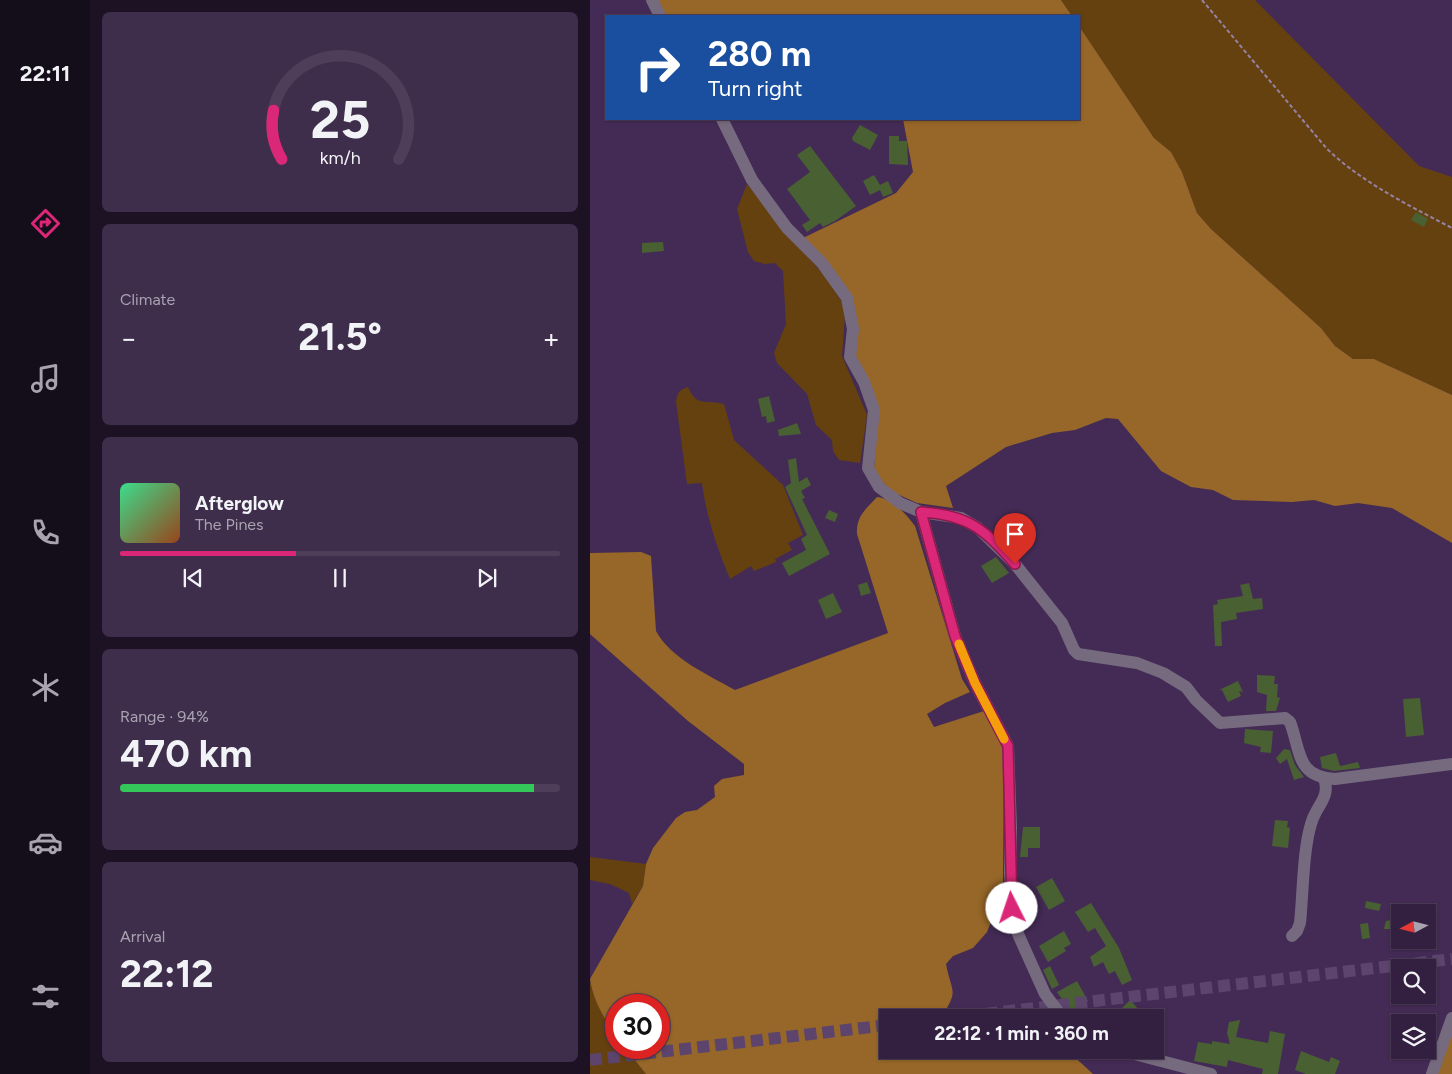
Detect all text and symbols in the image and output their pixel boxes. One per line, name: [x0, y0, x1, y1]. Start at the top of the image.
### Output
text: 280 m: [708, 33, 811, 75]
icon: right: [625, 35, 690, 100]
text: 22:11: [20, 60, 70, 87]
text: Turn right: [708, 75, 803, 102]
text: 25: [310, 89, 370, 151]
text: km/h: [320, 147, 360, 168]
icon: directions: [28, 206, 63, 241]
text: Climate: [120, 290, 175, 309]
text: 21.5°: [298, 314, 382, 360]
text: −: [120, 321, 137, 355]
text: +: [543, 321, 560, 355]
icon: music: [28, 361, 63, 396]
text: Afterglow: [195, 492, 284, 515]
pin: [994, 513, 1036, 564]
icon: phone: [28, 515, 63, 550]
text: The Pines: [195, 515, 264, 534]
icon: arrive: [1001, 520, 1029, 548]
icon: previous: [179, 564, 207, 592]
icon: pause: [326, 564, 354, 592]
icon: next: [473, 564, 501, 592]
icon: climate: [28, 670, 63, 705]
text: Range · 94%: [120, 707, 209, 726]
text: 470 km: [120, 731, 252, 777]
icon: car: [28, 825, 63, 860]
position arrow: [985, 881, 1037, 933]
north arrow: [1391, 904, 1436, 949]
map controls: [1391, 904, 1436, 1059]
text: Arrival: [120, 927, 165, 946]
text: 22:12: [120, 951, 213, 997]
button: search: [1391, 959, 1436, 1004]
icon: filters: [28, 979, 63, 1014]
speed limit sign: 30: [605, 994, 670, 1059]
button: layers: [1391, 1014, 1436, 1059]
text: 22:12 · 1 min · 360 m: [934, 1022, 1109, 1045]

